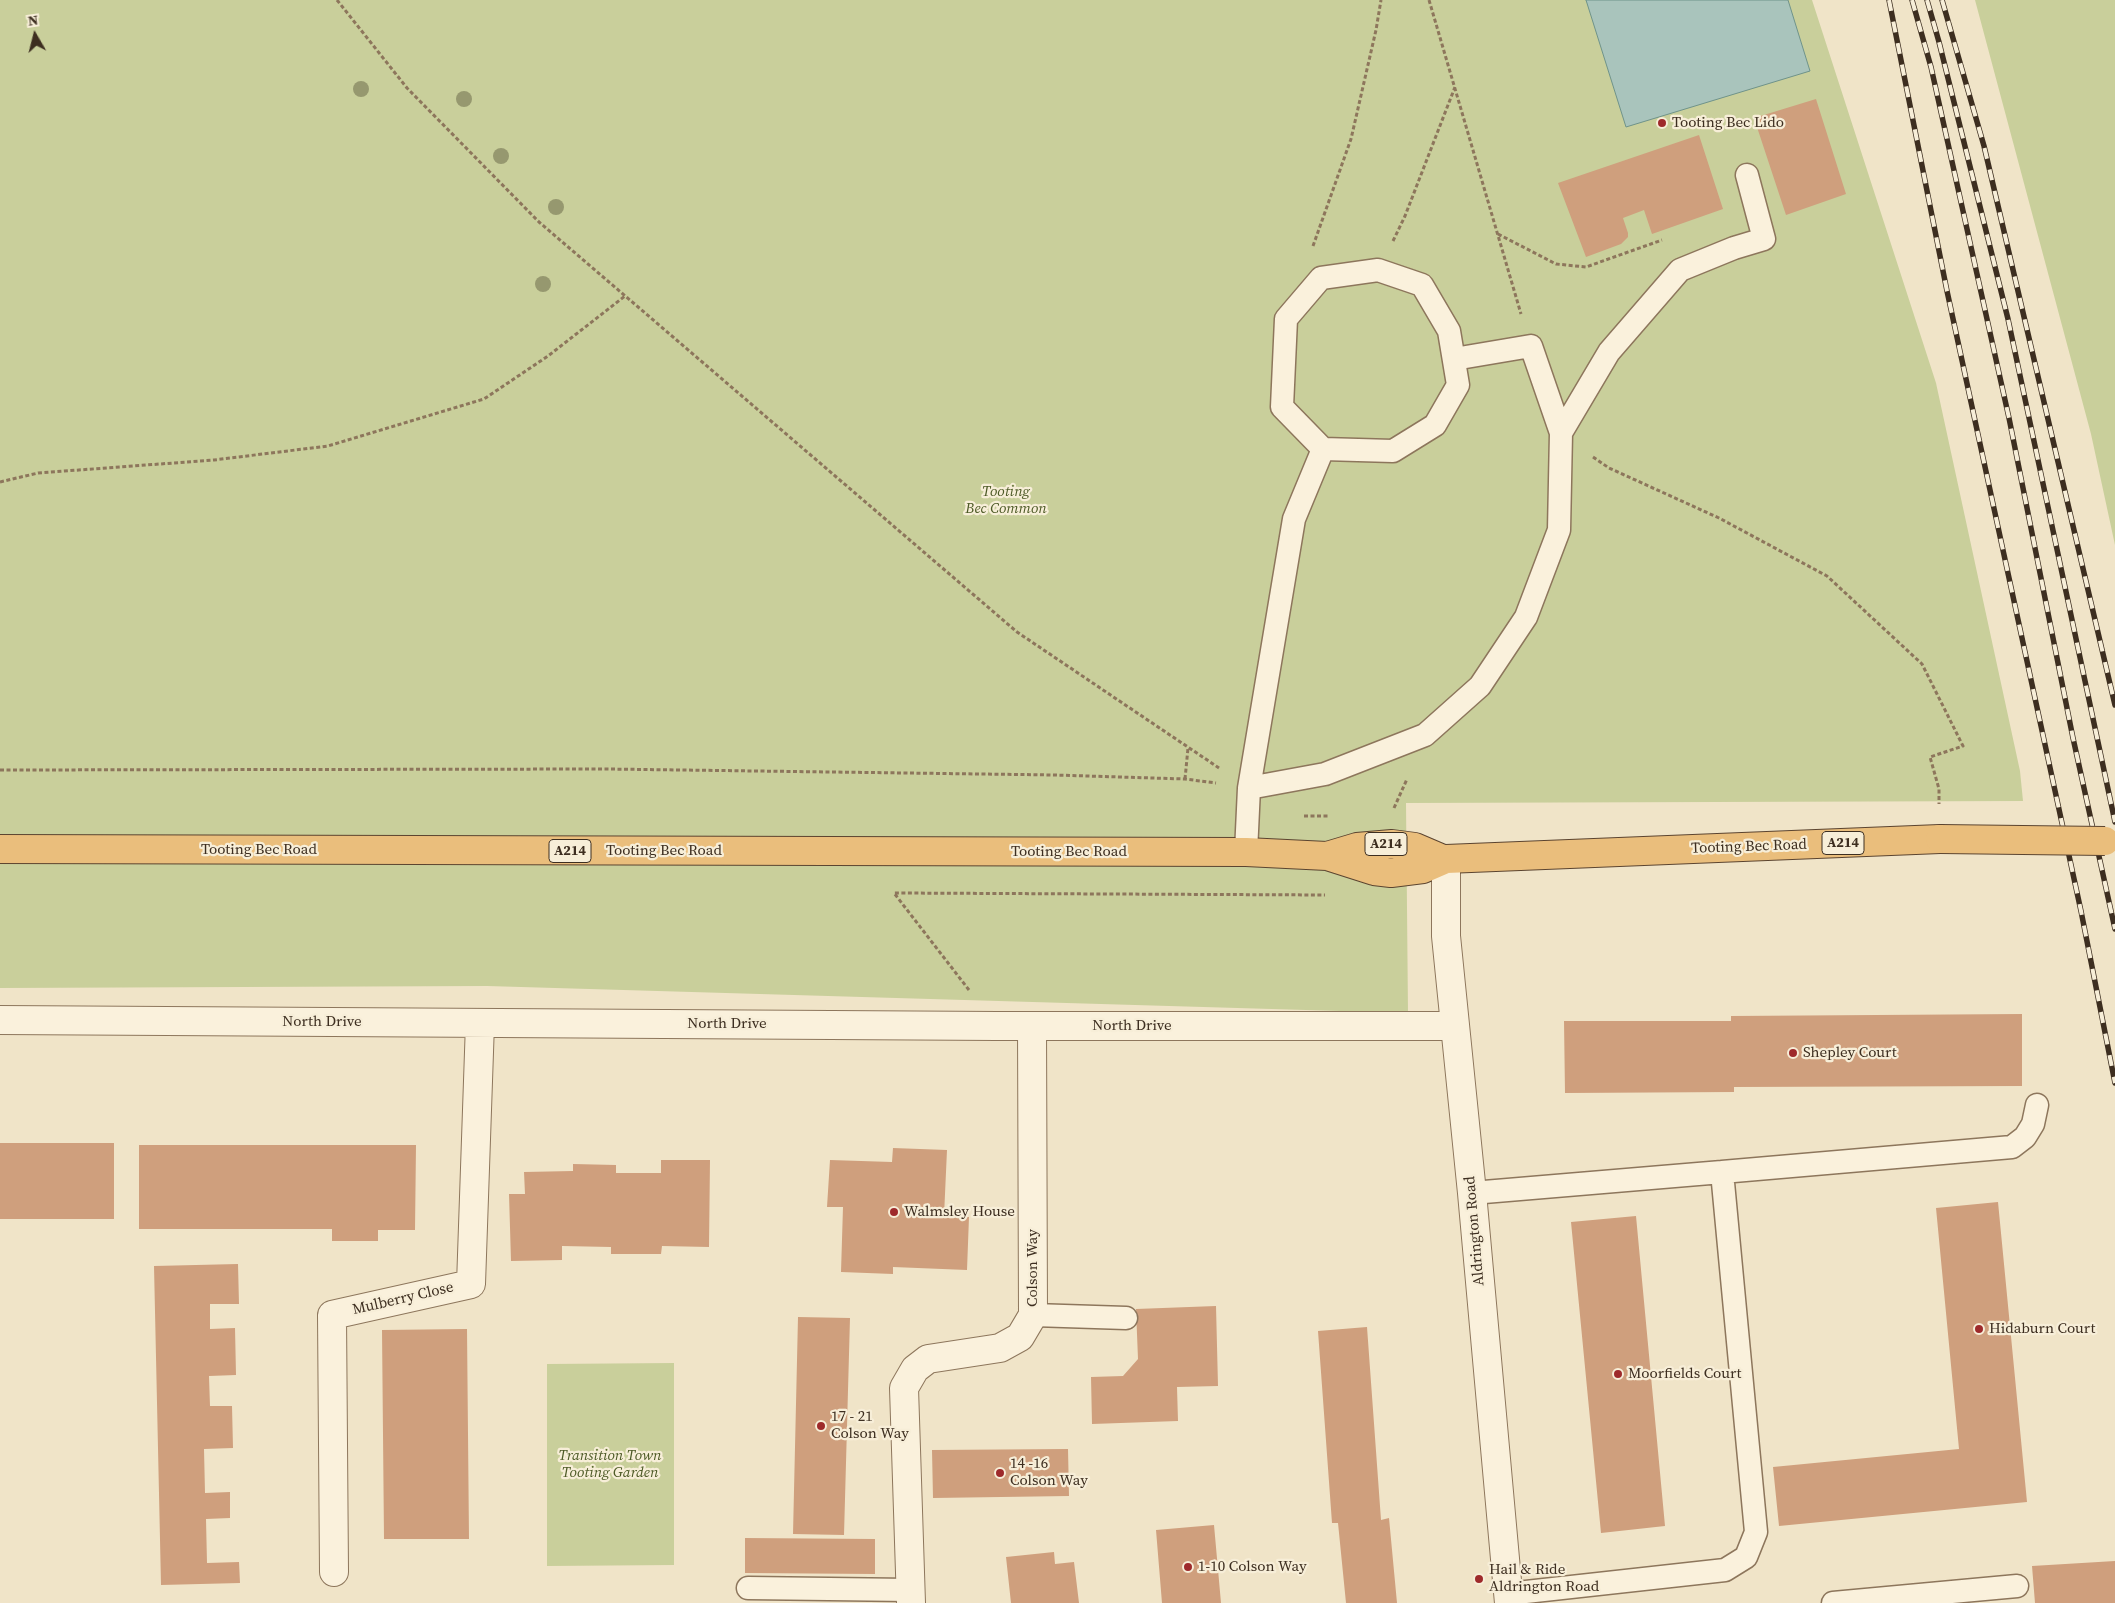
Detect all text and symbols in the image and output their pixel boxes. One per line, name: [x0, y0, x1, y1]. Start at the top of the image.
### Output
north arrow: [10, 10, 60, 60]
text: N: [26, 10, 39, 31]
place label: Tooting Bec Lido: [1672, 114, 1784, 132]
marker: Tooting Bec Lido: [1656, 117, 1668, 129]
park label: Tooting Bec Common: [965, 483, 1047, 518]
road number: A214: [1822, 831, 1864, 854]
road number: A214: [1365, 832, 1407, 856]
street label: Tooting Bec Road: [1691, 836, 1807, 858]
road number: A214: [549, 839, 591, 862]
street label: Tooting Bec Road: [201, 841, 317, 859]
street label: Tooting Bec Road: [606, 842, 722, 860]
street label: Tooting Bec Road: [1011, 843, 1127, 861]
street label: North Drive: [282, 1013, 362, 1031]
street label: North Drive: [687, 1015, 767, 1033]
street label: North Drive: [1092, 1017, 1172, 1035]
place label: Shepley Court: [1803, 1044, 1897, 1062]
marker: Shepley Court: [1787, 1047, 1799, 1059]
street label: Aldrington Road: [1461, 1175, 1489, 1287]
place label: Walmsley House: [904, 1203, 1015, 1221]
marker: Walmsley House: [888, 1206, 900, 1218]
street label: Colson Way: [1024, 1229, 1042, 1307]
street label: Mulberry Close: [351, 1279, 455, 1319]
place label: Hidaburn Court: [1989, 1320, 2095, 1338]
marker: Hidaburn Court: [1973, 1323, 1985, 1335]
place label: Moorfields Court: [1628, 1365, 1741, 1383]
marker: Moorfields Court: [1612, 1368, 1624, 1380]
place label: 17 - 21 Colson Way: [831, 1408, 909, 1443]
marker: 17 - 21 Colson Way: [815, 1420, 827, 1432]
park label: Transition Town Tooting Garden: [559, 1447, 661, 1482]
place label: 14 -16 Colson Way: [1010, 1455, 1088, 1490]
marker: 14 -16 Colson Way: [994, 1467, 1006, 1479]
place label: 1-10 Colson Way: [1198, 1558, 1307, 1576]
marker: 1-10 Colson Way: [1182, 1561, 1194, 1573]
place label: Hail & Ride Aldrington Road: [1489, 1561, 1599, 1596]
marker: Hail & Ride Aldrington Road: [1473, 1573, 1485, 1585]

